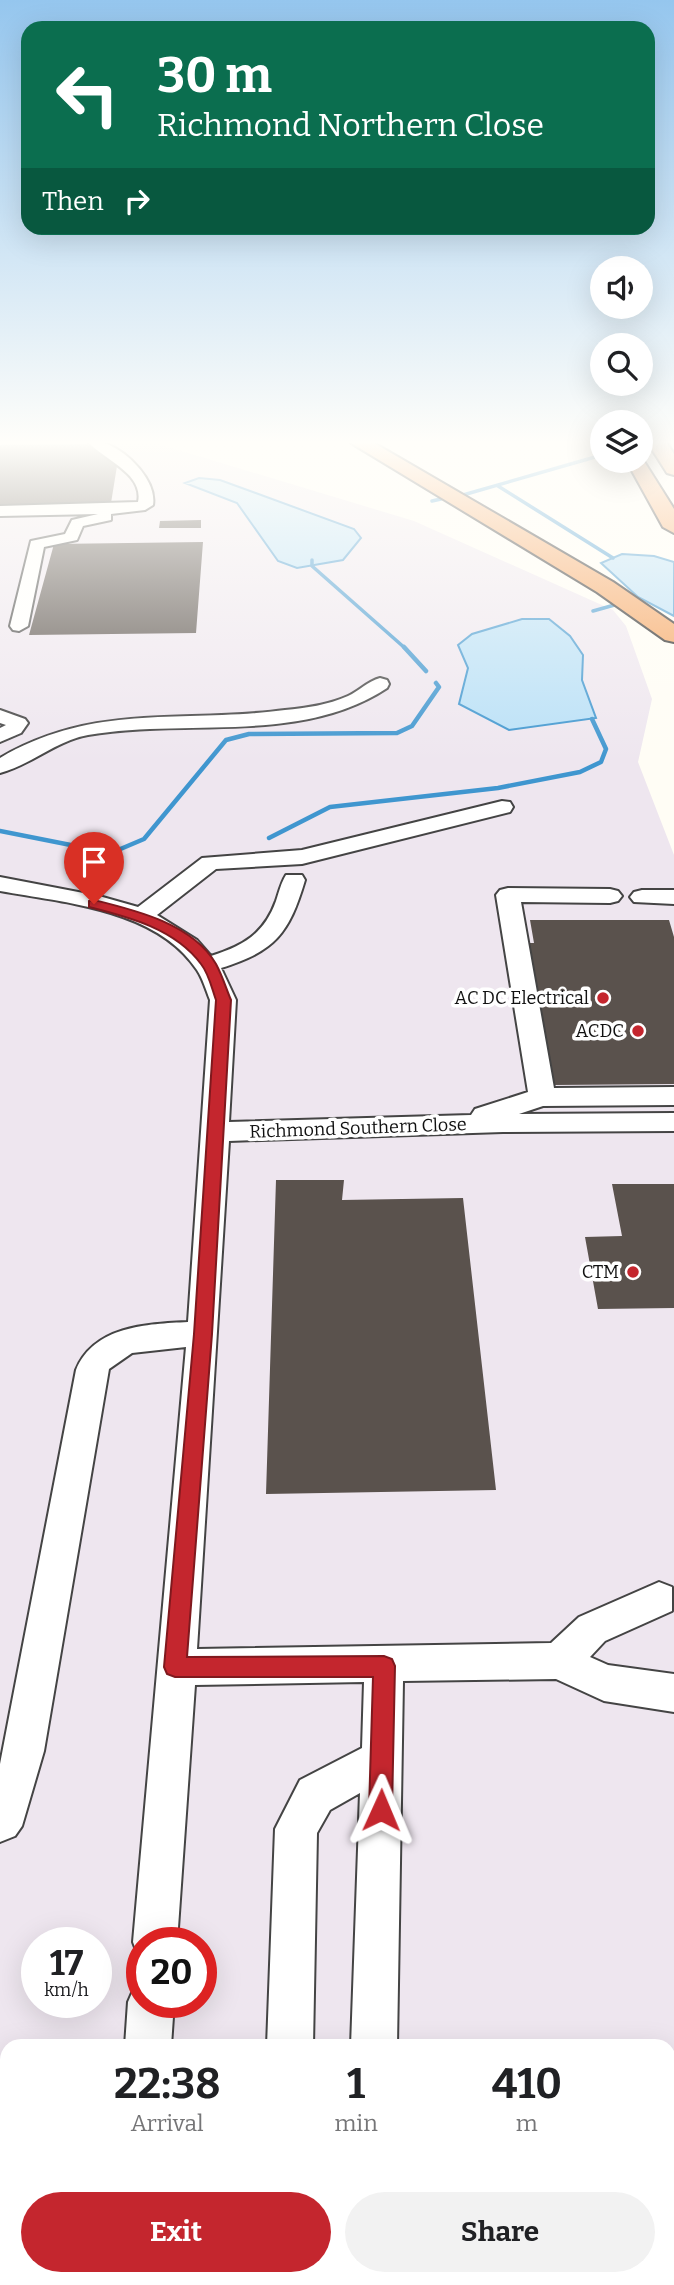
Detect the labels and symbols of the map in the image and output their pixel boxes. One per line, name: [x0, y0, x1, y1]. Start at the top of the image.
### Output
pin: [64, 832, 124, 904]
place label: AC DC Electrical: [455, 987, 589, 1009]
marker: AC DC Electrical: [595, 990, 611, 1006]
place label: ACDC: [576, 1020, 624, 1042]
marker: ACDC: [630, 1023, 646, 1039]
street label: Richmond Southern Close: [249, 1113, 467, 1143]
place label: CTM: [582, 1261, 619, 1283]
marker: CTM: [625, 1264, 641, 1280]
position arrow: [344, 1773, 418, 1847]
speed limit sign: 20: [126, 1927, 217, 2018]

